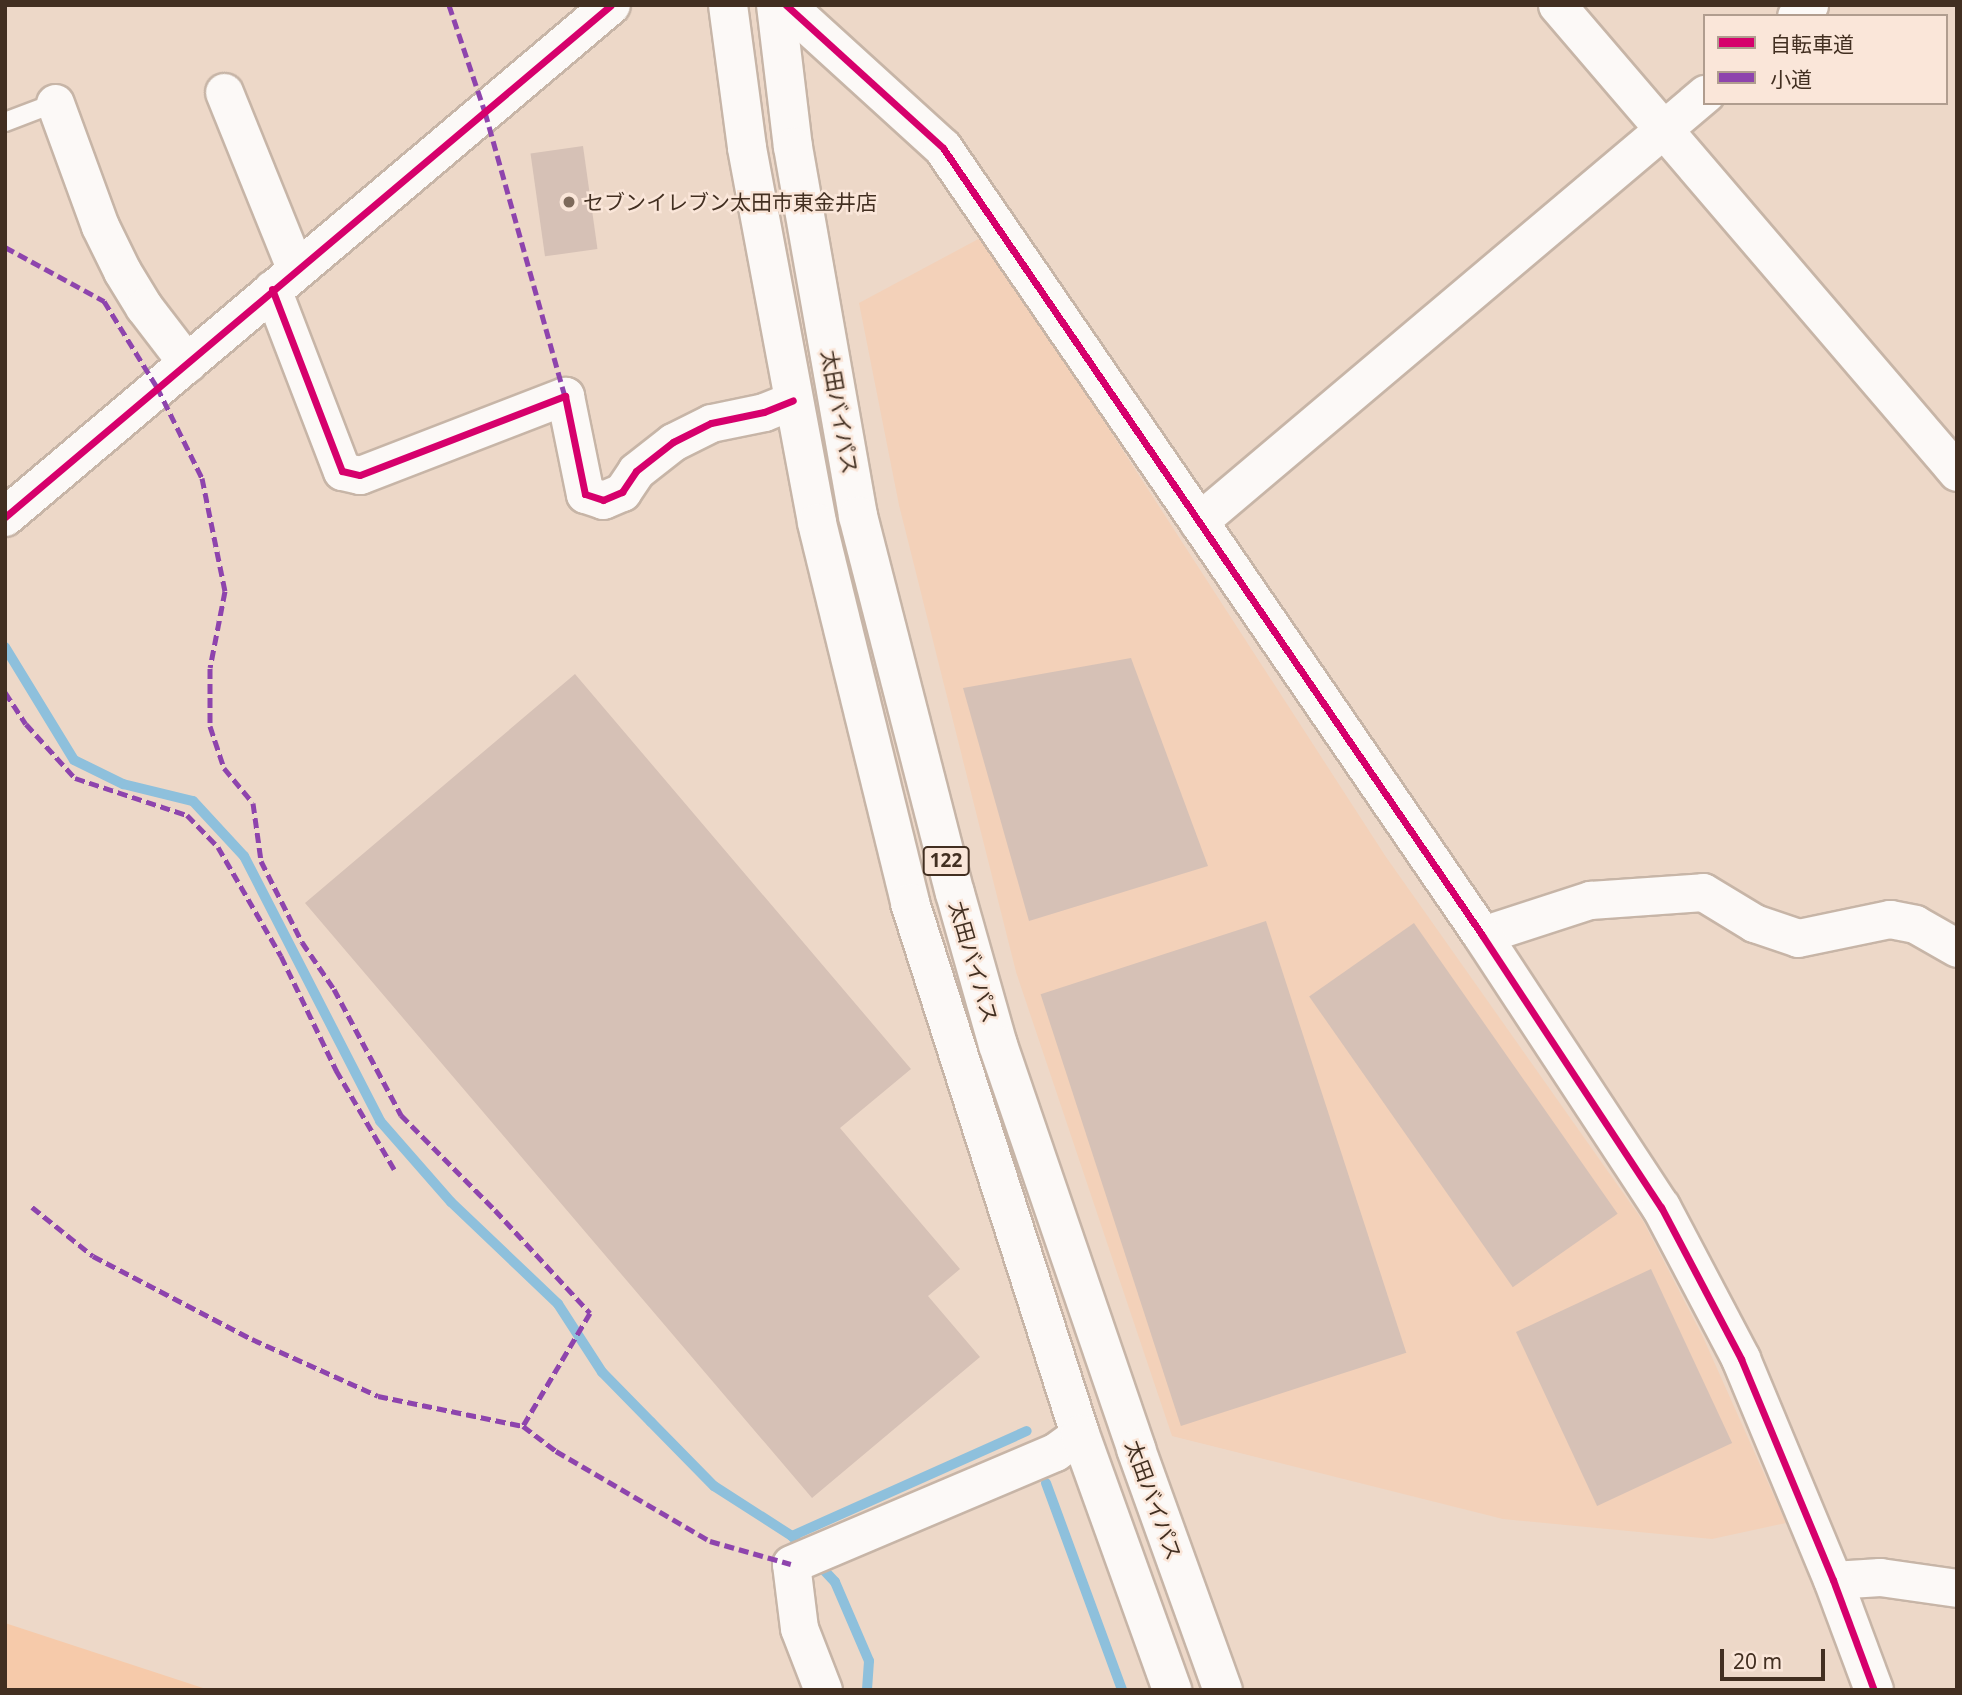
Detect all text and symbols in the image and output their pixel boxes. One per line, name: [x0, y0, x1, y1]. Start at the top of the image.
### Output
legend: [1703, 14, 1948, 105]
text: 自転車道: [1770, 30, 1854, 58]
text: 小道: [1770, 65, 1812, 93]
place label: セブンイレブン太田市東金井店: [583, 189, 877, 215]
marker: セブンイレブン太田市東金井店: [561, 194, 577, 210]
street label: 太田バイパス: [817, 348, 863, 476]
road number: 122: [922, 846, 970, 876]
street label: 太田バイパス: [945, 898, 1003, 1026]
street label: 太田バイパス: [1121, 1436, 1187, 1564]
scale bar: [1724, 1636, 1829, 1680]
text: 20 m: [1733, 1647, 1782, 1675]

